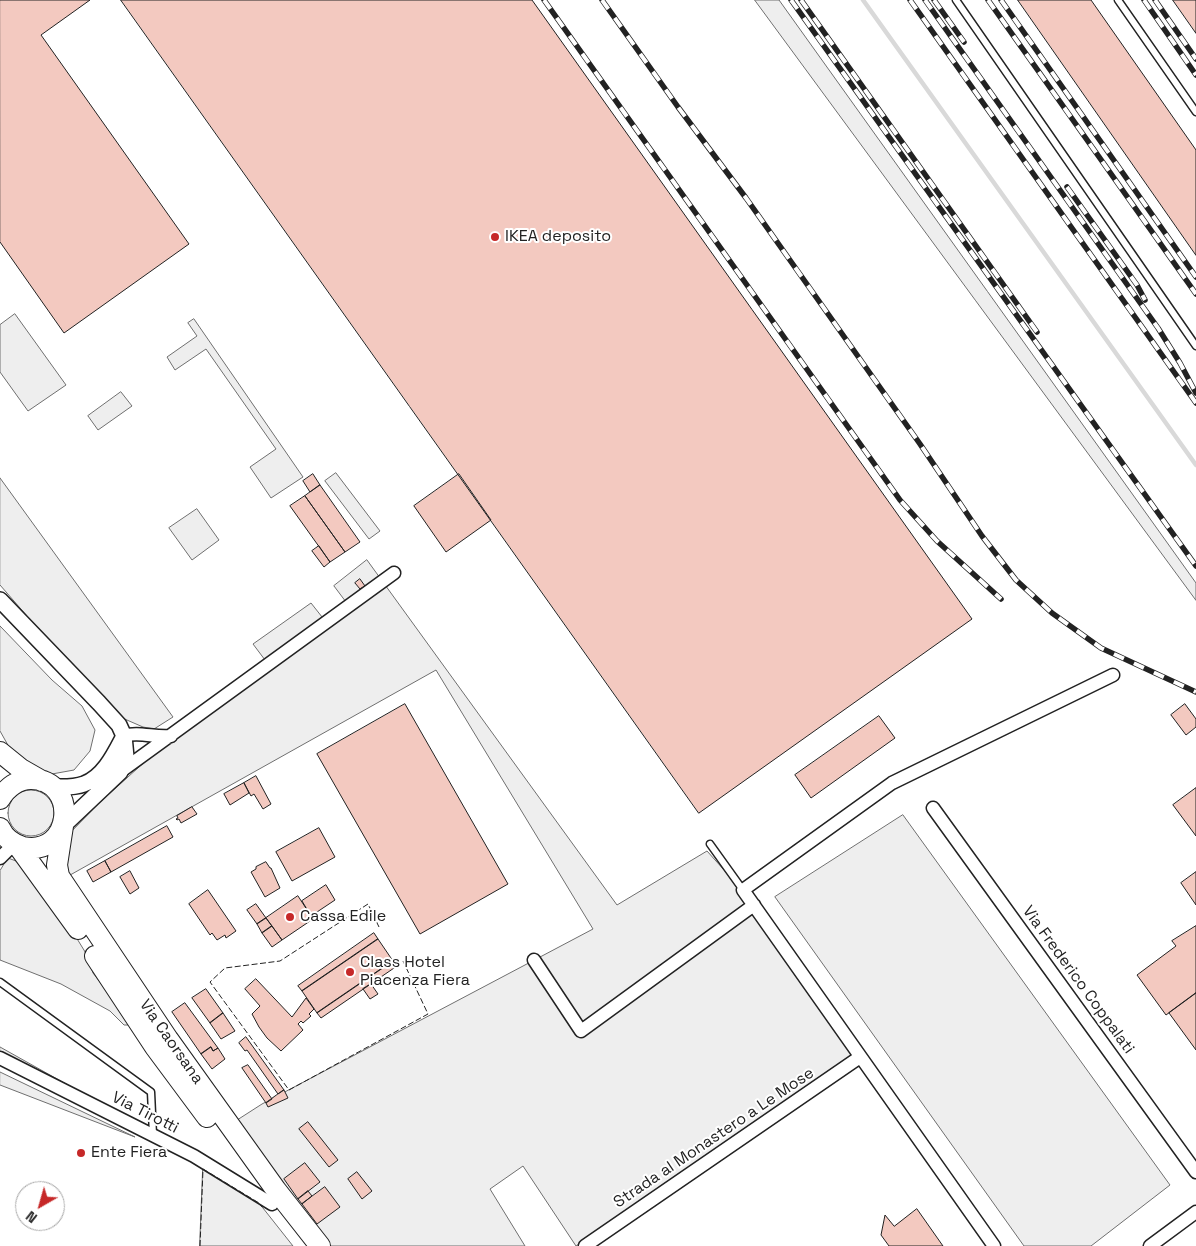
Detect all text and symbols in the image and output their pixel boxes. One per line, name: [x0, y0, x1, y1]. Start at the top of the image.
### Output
place label: IKEA deposito: [505, 227, 611, 247]
marker: IKEA deposito: [489, 231, 501, 243]
street label: Via Frederico Coppalati: [1018, 902, 1138, 1058]
place label: Cassa Edile: [300, 907, 386, 927]
marker: Cassa Edile: [284, 911, 296, 923]
place label: Class Hotel Piacenza Fiera: [360, 953, 470, 991]
marker: Class Hotel Piacenza Fiera: [344, 966, 356, 978]
street label: Via Caorsana: [135, 996, 207, 1088]
street label: Strada al Monastero a Le Mose: [610, 1064, 818, 1212]
street label: Via Tirotti: [108, 1088, 182, 1138]
place label: Ente Fiera: [91, 1143, 167, 1163]
marker: Ente Fiera: [75, 1147, 87, 1159]
north arrow: [15, 1181, 65, 1231]
text: N: [22, 1207, 41, 1227]

